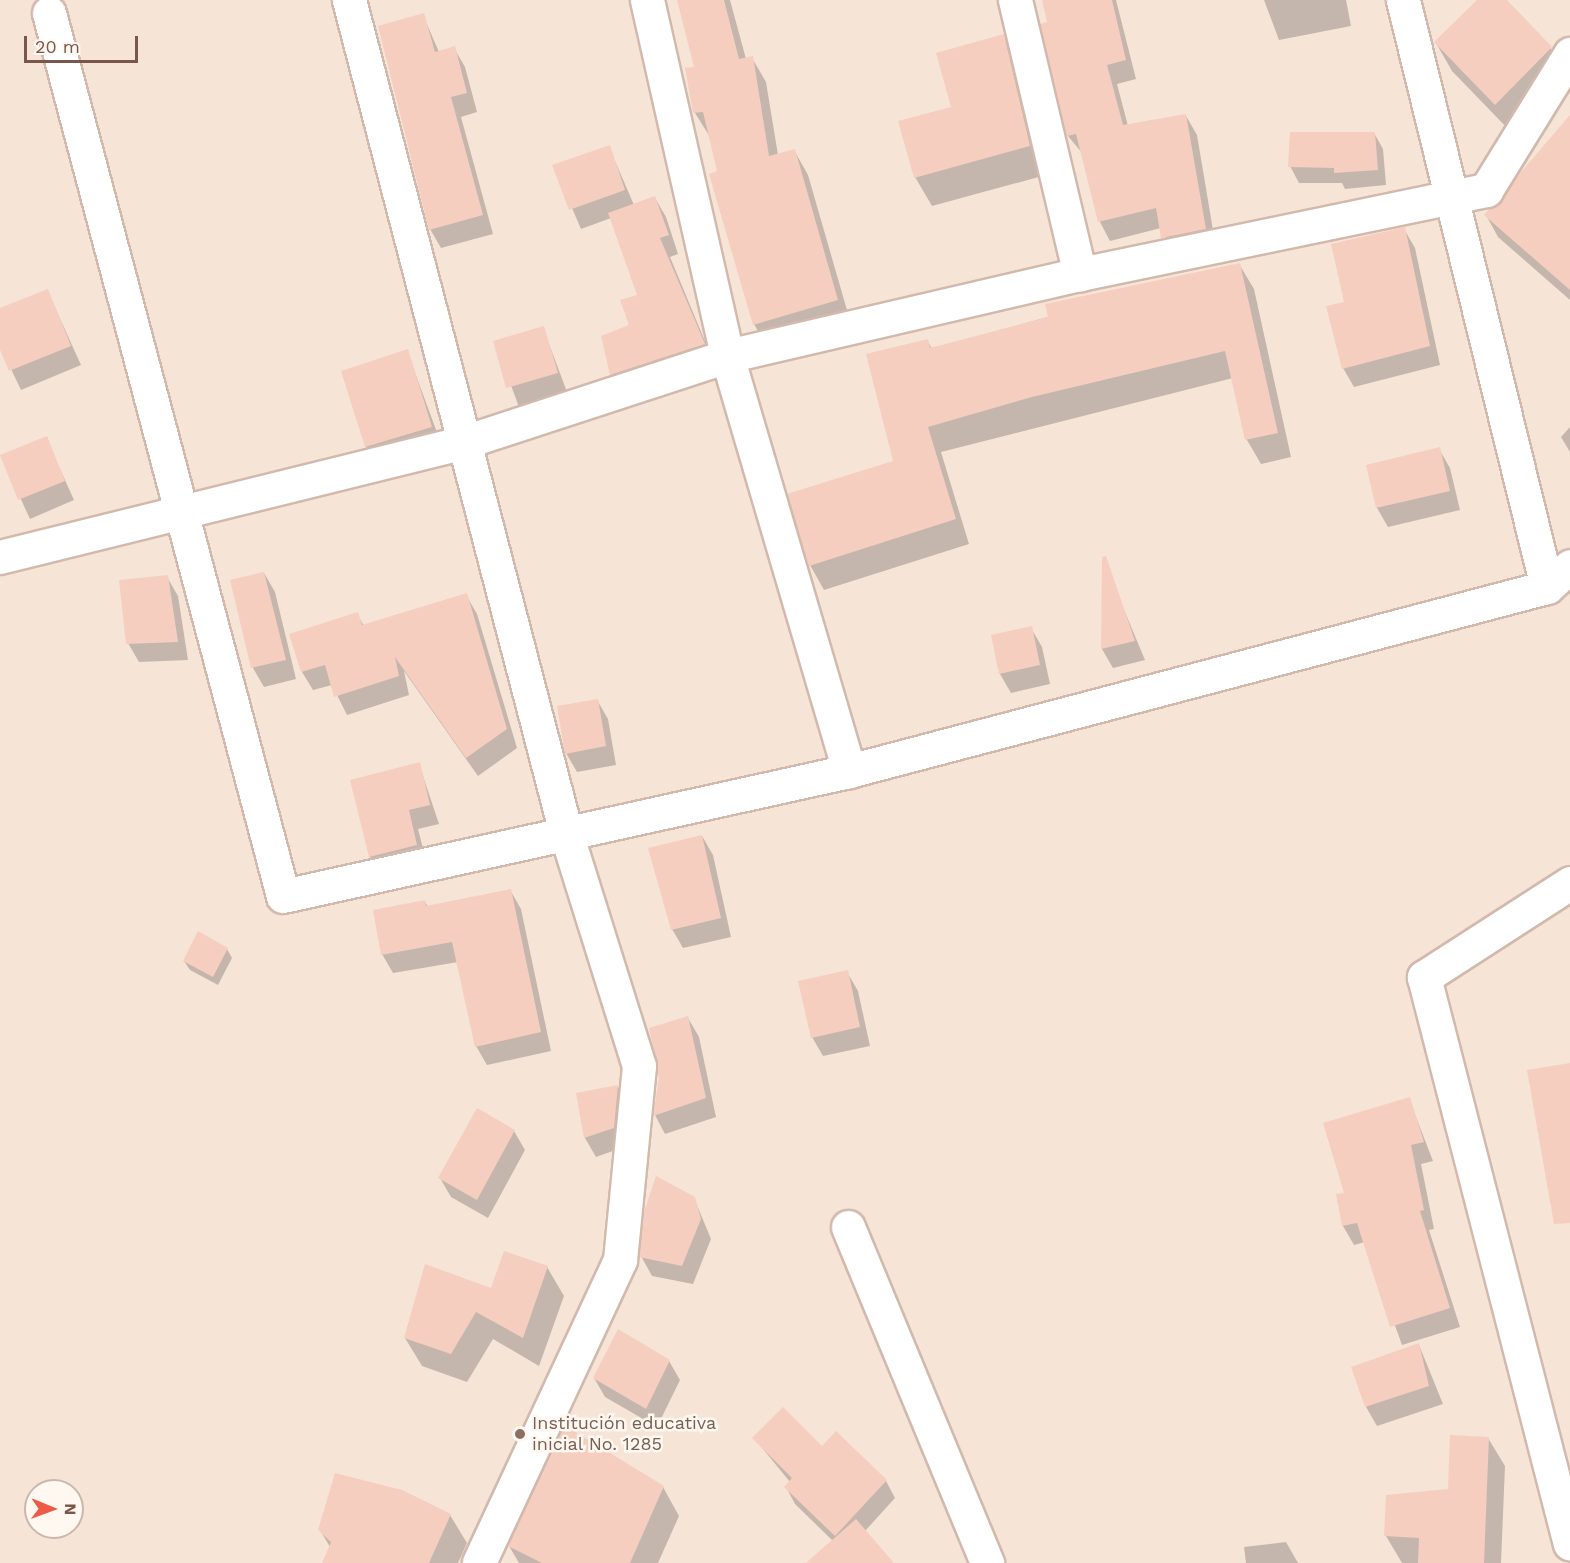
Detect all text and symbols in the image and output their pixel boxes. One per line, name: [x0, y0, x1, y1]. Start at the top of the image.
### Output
scale bar: [27, 24, 141, 62]
text: 20 m: [35, 36, 80, 57]
place label: Institución educativa inicial No. 1285: [532, 1413, 716, 1456]
marker: Institución educativa inicial No. 1285: [513, 1427, 527, 1441]
north arrow: [24, 1479, 84, 1539]
text: N: [61, 1503, 80, 1515]

